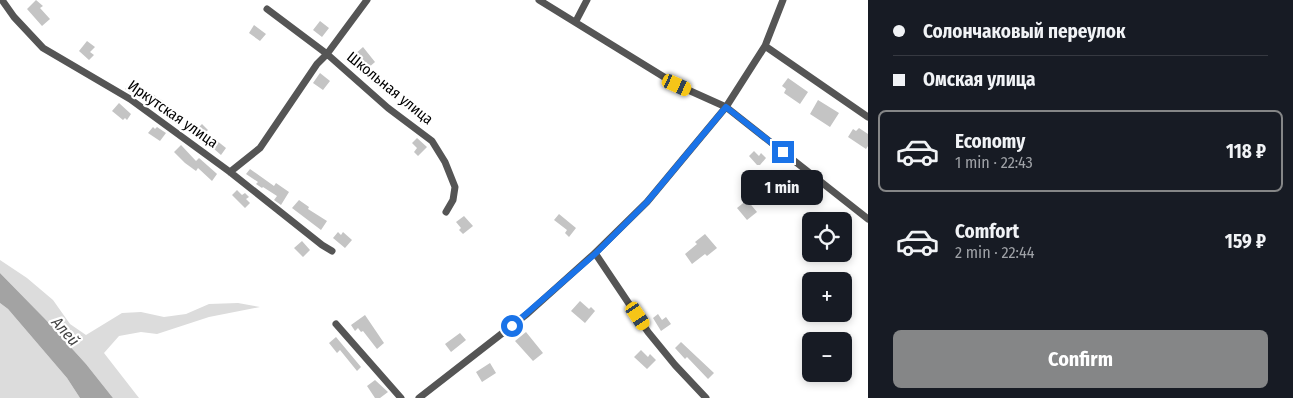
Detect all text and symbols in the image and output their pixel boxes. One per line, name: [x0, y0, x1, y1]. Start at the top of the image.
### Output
text: Солончаковый переулок: [923, 20, 1126, 43]
street label: Школьная улица: [343, 48, 437, 128]
text: Омская улица: [923, 68, 1036, 91]
car: [660, 72, 693, 98]
street label: Иркутская улица: [125, 76, 221, 152]
icon: car: [895, 129, 940, 174]
text: Economy: [955, 130, 1025, 153]
text: 118 ₽: [1226, 140, 1266, 163]
route end: [772, 141, 794, 163]
text: 1 min · 22:43: [955, 153, 1033, 172]
callout: 1 min: [742, 170, 824, 204]
text: 1 min: [765, 178, 799, 197]
map controls: [802, 212, 852, 382]
button: locate: [802, 212, 852, 262]
icon: car: [895, 219, 940, 264]
text: Comfort: [955, 220, 1019, 243]
text: 159 ₽: [1225, 230, 1266, 253]
text: 2 min · 22:44: [955, 243, 1034, 262]
button: +: [802, 272, 852, 322]
car: [623, 299, 652, 333]
water label: Алей: [47, 312, 83, 350]
route start: [501, 315, 523, 337]
button: Confirm: [893, 330, 1268, 388]
button: −: [802, 332, 852, 382]

